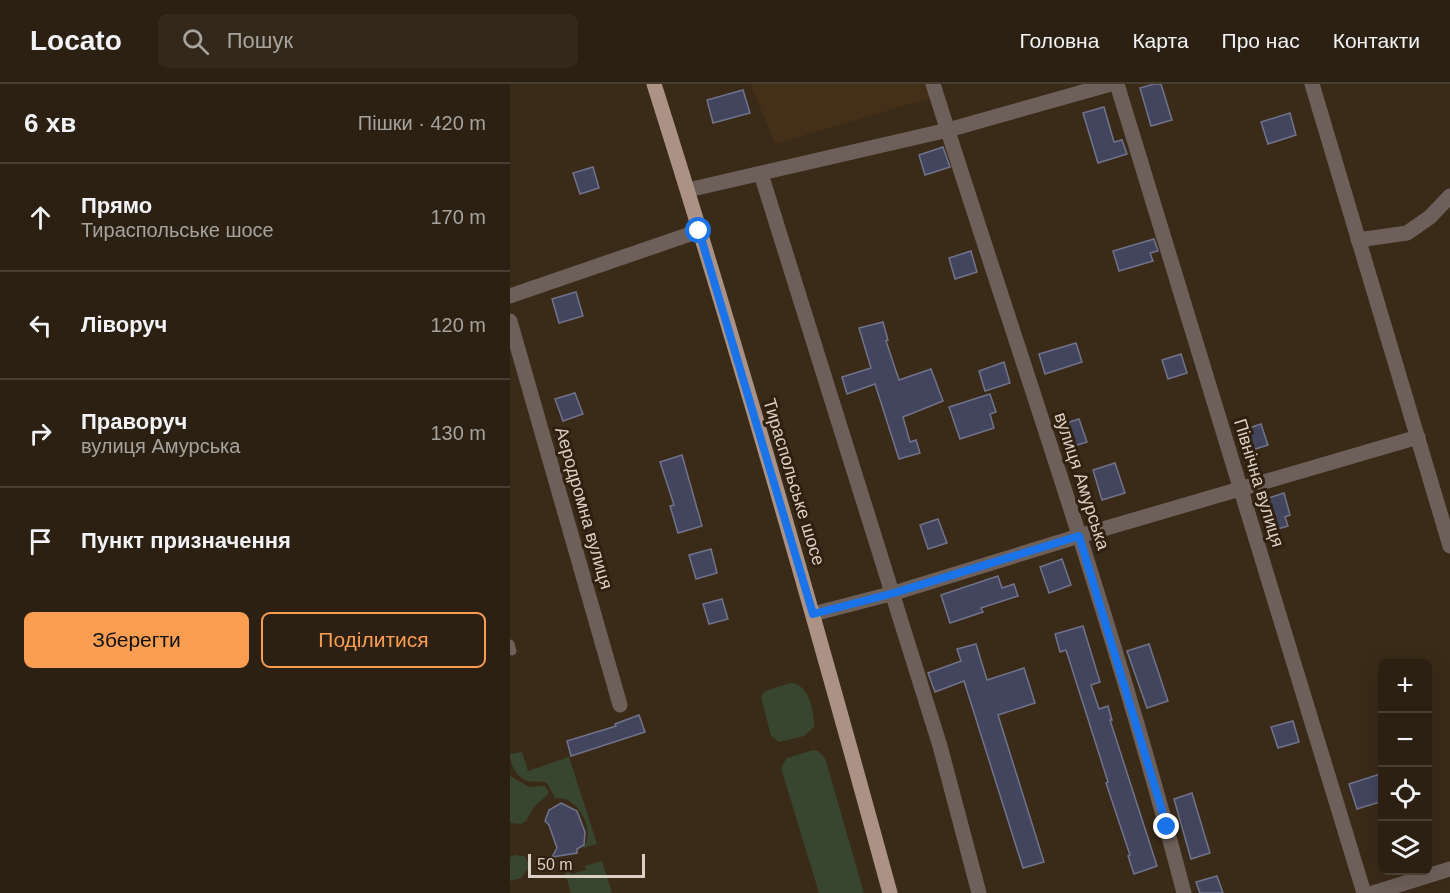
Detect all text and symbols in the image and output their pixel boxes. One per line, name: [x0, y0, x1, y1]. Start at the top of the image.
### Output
search box: [158, 14, 578, 68]
text: Locato: [30, 25, 122, 56]
icon: search: [179, 25, 212, 58]
text: Пошук: [227, 28, 293, 53]
text: Головна: [1020, 29, 1099, 52]
text: Карта: [1132, 29, 1189, 52]
text: Про нас: [1222, 29, 1300, 52]
text: Контакти: [1333, 29, 1420, 52]
text: 6 хв: [24, 108, 76, 138]
text: Пішки · 420 m: [358, 112, 486, 134]
text: Прямо: [81, 193, 152, 218]
icon: ahead: [24, 201, 57, 234]
text: 170 m: [430, 206, 486, 228]
route start: [685, 217, 711, 243]
text: Тираспольське шосе: [81, 219, 274, 241]
icon: left: [24, 309, 57, 342]
text: Ліворуч: [81, 312, 167, 337]
text: 120 m: [430, 314, 486, 336]
street label: Тираспольське шосе: [759, 396, 829, 568]
text: Праворуч: [81, 409, 187, 434]
street label: вулиця Амурська: [1050, 410, 1114, 553]
street label: Північна вулиця: [1230, 416, 1288, 550]
icon: right: [24, 417, 57, 450]
text: 130 m: [430, 422, 486, 444]
street label: Аеродромна вулиця: [551, 425, 617, 591]
text: вулиця Амурська: [81, 435, 240, 457]
icon: arrive: [24, 525, 57, 558]
text: Пункт призначення: [81, 528, 291, 553]
button: Зберегти: [24, 612, 249, 668]
button: Поділитися: [261, 612, 486, 668]
map controls: [1378, 659, 1432, 875]
button: +: [1378, 659, 1432, 713]
button: −: [1378, 713, 1432, 767]
button: locate: [1378, 767, 1432, 821]
route end: [1153, 813, 1179, 839]
button: layers: [1378, 821, 1432, 875]
scale bar: [528, 851, 645, 878]
text: 50 m: [537, 856, 573, 873]

